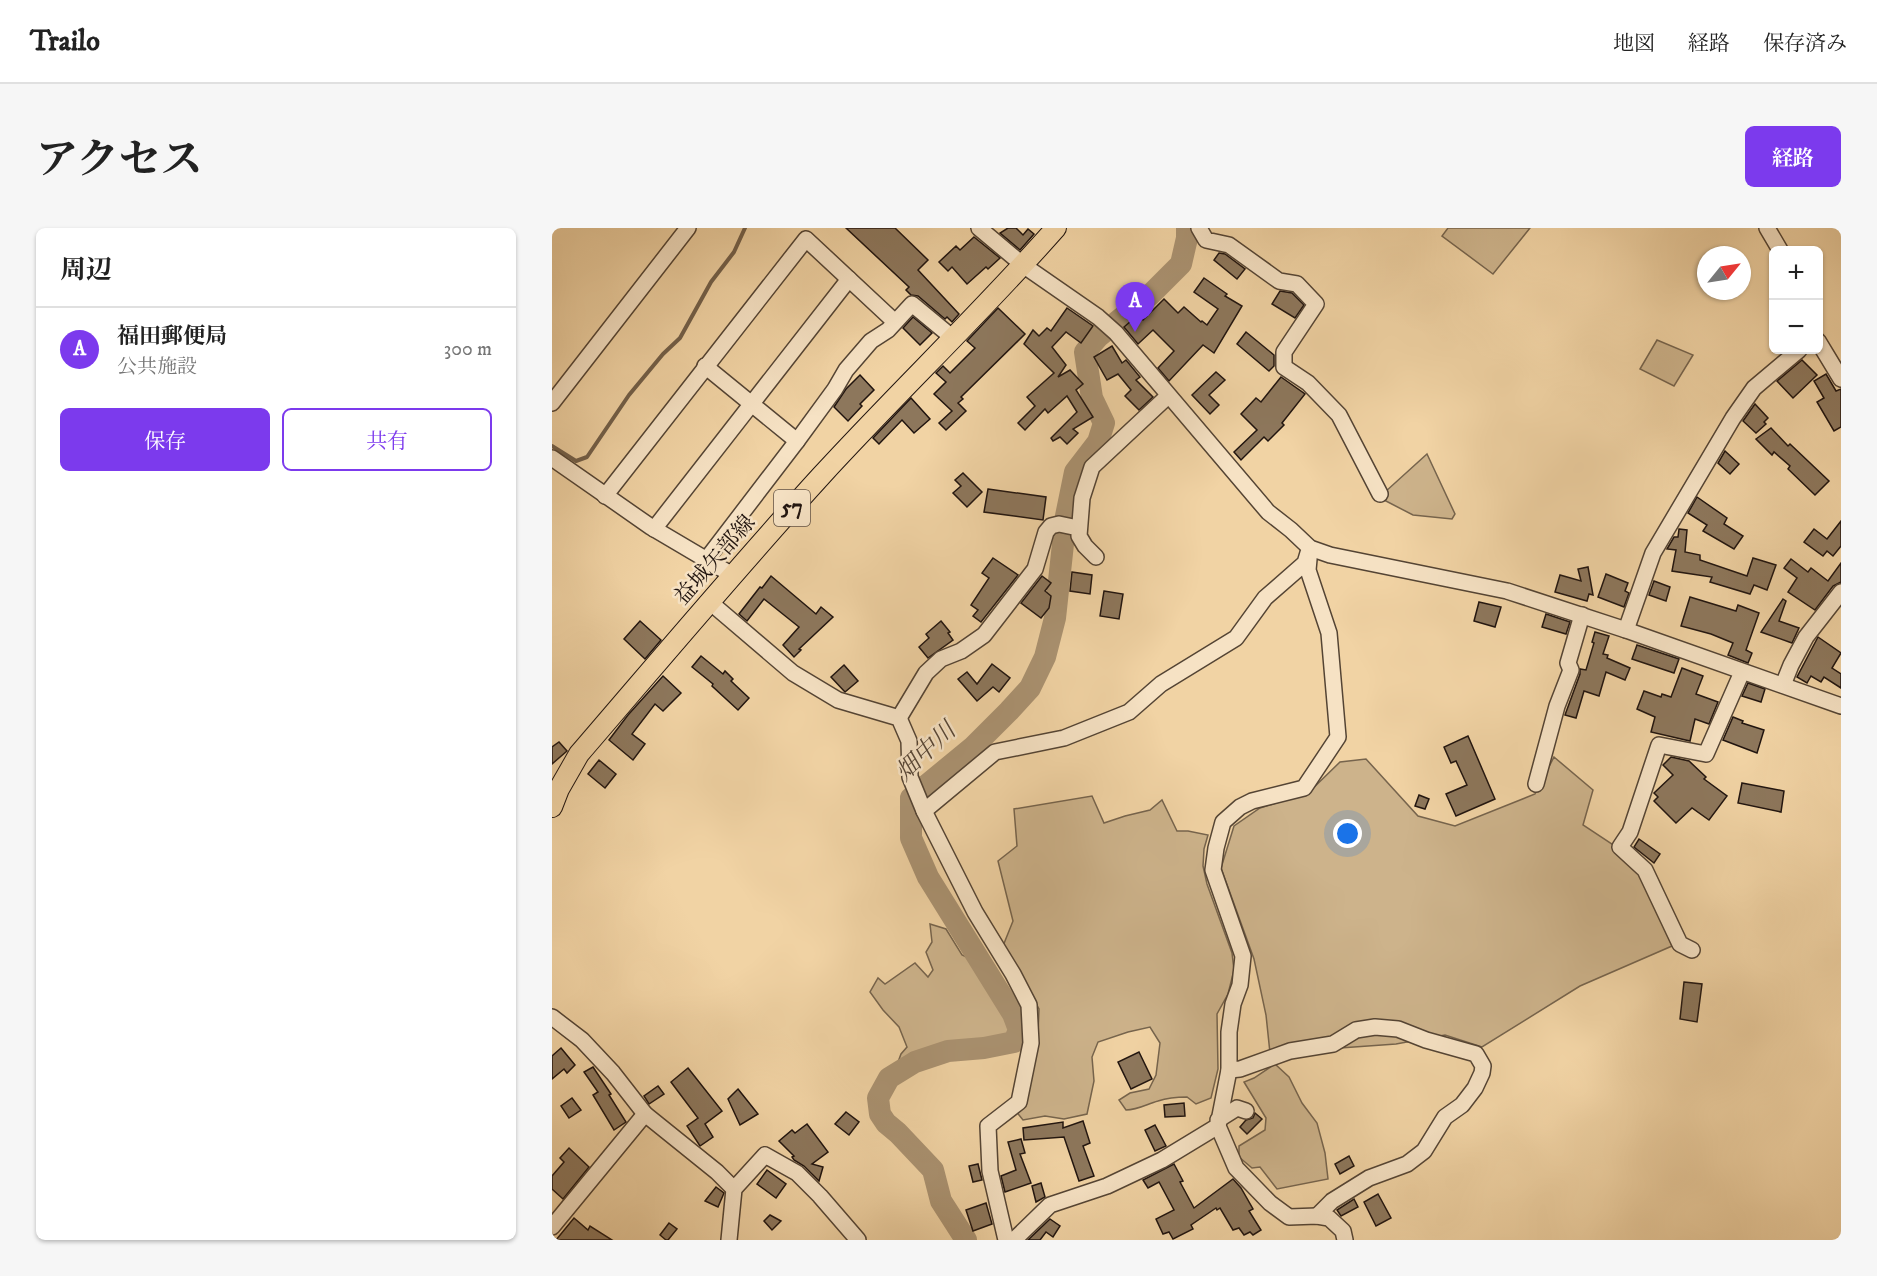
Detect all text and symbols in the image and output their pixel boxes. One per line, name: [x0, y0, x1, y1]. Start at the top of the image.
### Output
text: Trailo: [30, 24, 100, 59]
text: 地図: [1613, 31, 1655, 57]
text: 経路: [1688, 31, 1730, 57]
text: 保存済み: [1763, 31, 1847, 57]
button: 経路: [1745, 126, 1841, 187]
text: アクセス: [36, 135, 203, 187]
north arrow: [1697, 246, 1751, 300]
map controls: [1769, 246, 1823, 354]
button: +: [1769, 246, 1823, 300]
text: 周辺: [60, 254, 112, 287]
pin: A: [1116, 282, 1154, 332]
button: −: [1769, 300, 1823, 354]
text: 福田郵便局: [117, 323, 227, 350]
text: A: [73, 337, 86, 362]
text: 300 m: [444, 337, 492, 362]
text: 公共施設: [117, 355, 197, 380]
button: 保存: [60, 408, 270, 471]
button: 共有: [282, 408, 492, 471]
road number: 57: [774, 490, 810, 526]
street label: 益城矢部線: [669, 510, 761, 610]
water label: 畑中川: [890, 714, 964, 788]
your location: [1333, 819, 1362, 848]

